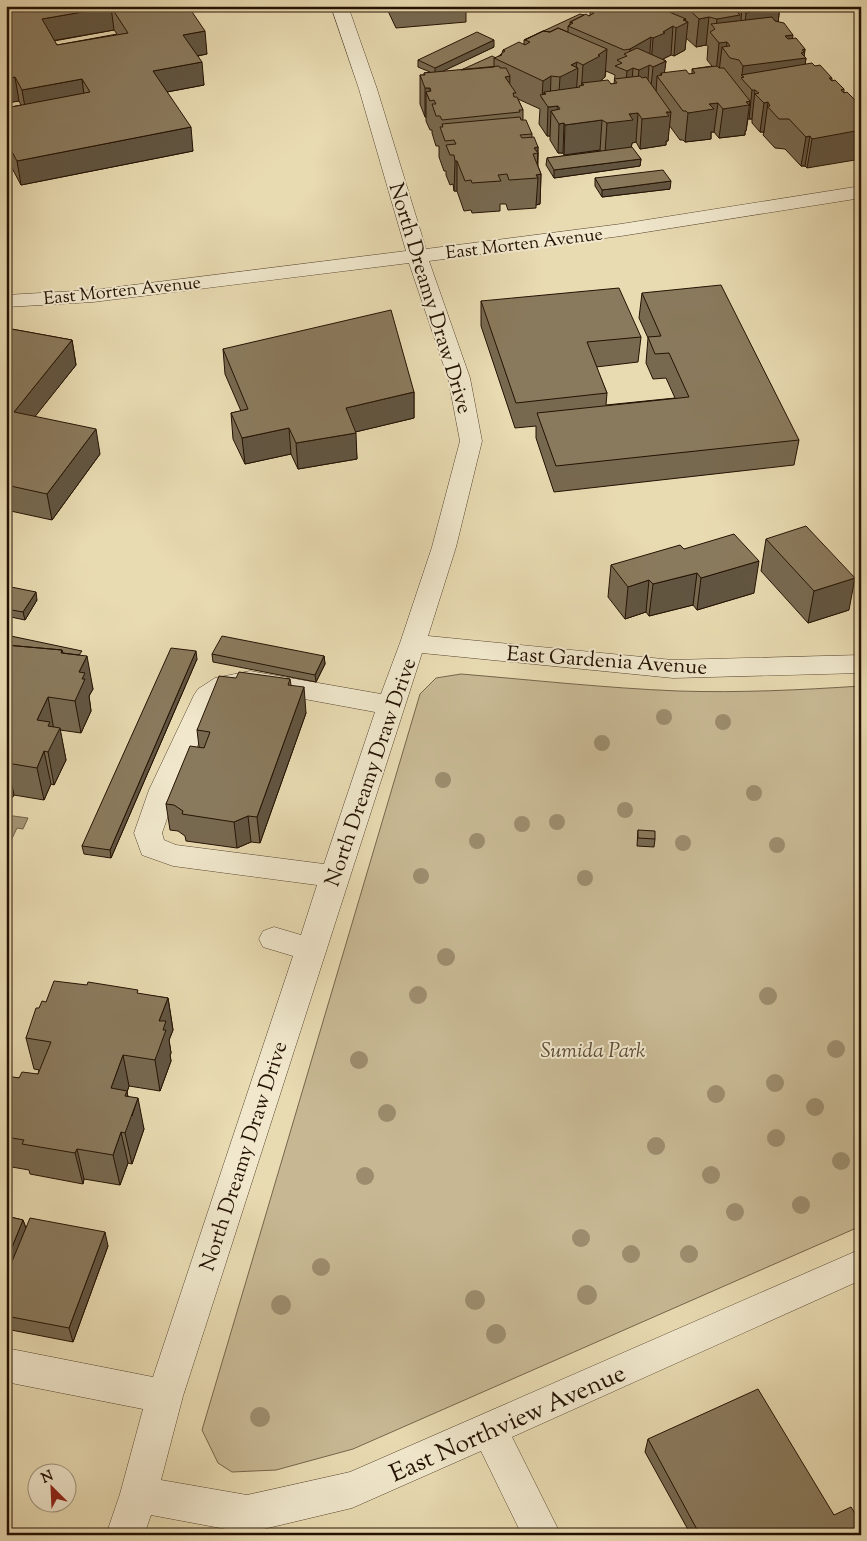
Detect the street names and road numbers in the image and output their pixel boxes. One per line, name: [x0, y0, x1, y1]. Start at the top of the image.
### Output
street label: North Dreamy Draw Drive: [380, 179, 479, 418]
street label: East Morten Avenue: [444, 222, 604, 268]
street label: East Morten Avenue: [42, 271, 202, 313]
street label: East Gardenia Avenue: [506, 640, 708, 684]
street label: North Dreamy Draw Drive: [319, 654, 425, 891]
street label: North Dreamy Draw Drive: [194, 1038, 296, 1275]
street label: East Northview Avenue: [385, 1356, 632, 1493]

